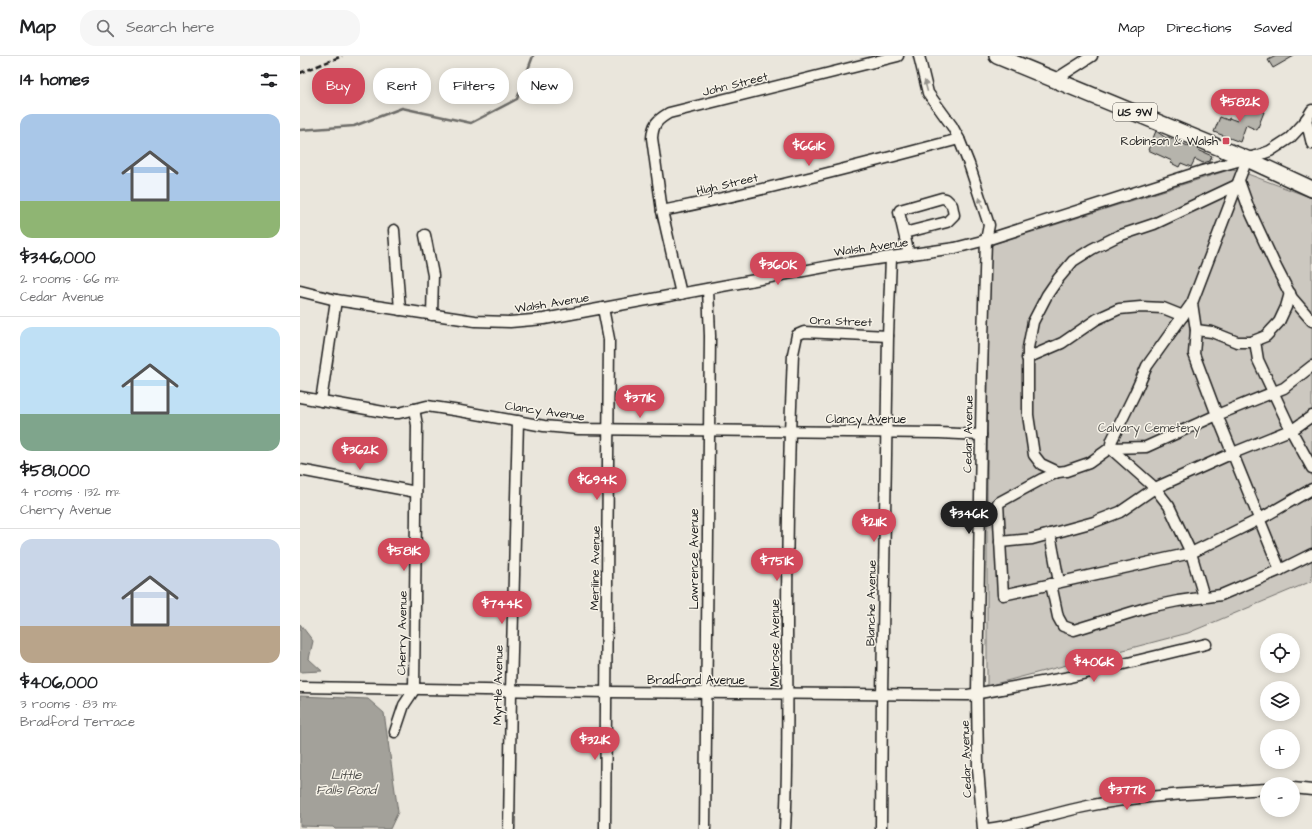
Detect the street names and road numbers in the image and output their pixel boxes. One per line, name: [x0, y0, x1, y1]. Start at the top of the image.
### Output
street label: John Street: [701, 68, 770, 101]
road number: US 9W: [1113, 103, 1157, 121]
street label: High Street: [694, 169, 760, 201]
street label: Walsh Avenue: [833, 234, 910, 261]
street label: Walsh Avenue: [514, 289, 591, 318]
street label: Ora Street: [809, 312, 873, 331]
street label: Cedar Avenue: [959, 395, 978, 473]
street label: Clancy Avenue: [504, 397, 586, 427]
street label: Clancy Avenue: [826, 411, 907, 429]
street label: Lawrence Avenue: [686, 508, 703, 610]
street label: Meriline Avenue: [586, 525, 605, 611]
street label: Blanche Avenue: [862, 559, 881, 646]
street label: Cherry Avenue: [393, 590, 413, 675]
street label: Melrose Avenue: [767, 599, 784, 687]
street label: Myrtle Avenue: [489, 644, 509, 725]
street label: Bradford Avenue: [647, 672, 745, 689]
street label: Cedar Avenue: [957, 719, 976, 798]

